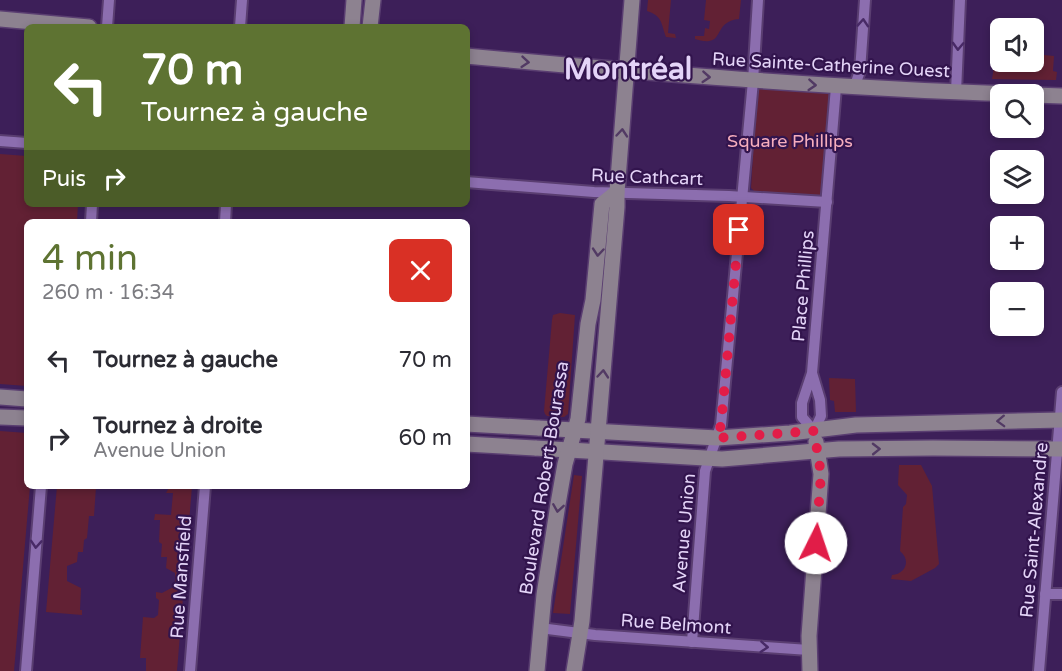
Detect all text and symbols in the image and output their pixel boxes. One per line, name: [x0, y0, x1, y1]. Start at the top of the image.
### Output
map controls: [990, 18, 1044, 336]
button: sound: [990, 18, 1044, 72]
one-way arrow: [857, 19, 870, 28]
one-way arrow: [951, 42, 964, 51]
text: 70 m: [141, 45, 243, 96]
icon: left: [42, 48, 120, 126]
street label: Rue Sainte-Catherine Ouest: [712, 48, 951, 82]
district label: Montréal: [564, 51, 692, 88]
one-way arrow: [520, 55, 529, 68]
one-way arrow: [702, 71, 711, 84]
one-way arrow: [807, 78, 816, 91]
button: search: [990, 84, 1044, 138]
text: Tournez à gauche: [141, 96, 368, 129]
one-way arrow: [615, 129, 628, 138]
park label: Square Phillips: [727, 130, 853, 152]
button: layers: [990, 150, 1044, 204]
icon: right: [98, 162, 131, 195]
street label: Rue Cathcart: [590, 164, 704, 190]
text: Puis: [42, 166, 86, 192]
pin: [713, 204, 764, 255]
icon: arrive: [722, 213, 755, 246]
button: +: [990, 216, 1044, 270]
street label: Place Phillips: [787, 229, 819, 343]
text: 4 min: [42, 237, 138, 280]
button: close: [389, 239, 452, 302]
one-way arrow: [591, 248, 604, 257]
text: 260 m · 16:34: [42, 281, 174, 305]
button: −: [990, 282, 1044, 336]
icon: left: [42, 344, 75, 377]
text: Tournez à gauche: [93, 347, 278, 373]
text: 70 m: [398, 347, 452, 373]
street label: Boulevard Robert-Bourassa: [515, 360, 573, 596]
one-way arrow: [596, 369, 609, 378]
text: Tournez à droite: [93, 413, 262, 439]
one-way arrow: [996, 415, 1005, 428]
icon: right: [42, 422, 75, 455]
text: 60 m: [398, 425, 452, 451]
text: Avenue Union: [93, 439, 226, 463]
street label: Rue Saint-Alexandre: [1015, 441, 1053, 619]
one-way arrow: [871, 443, 880, 455]
street label: Avenue Union: [668, 472, 700, 594]
one-way arrow: [552, 503, 564, 513]
position arrow: [784, 511, 848, 575]
street label: Rue Mansfield: [166, 515, 196, 639]
one-way arrow: [30, 540, 43, 549]
street label: Rue Belmont: [620, 609, 732, 639]
one-way arrow: [760, 640, 769, 653]

